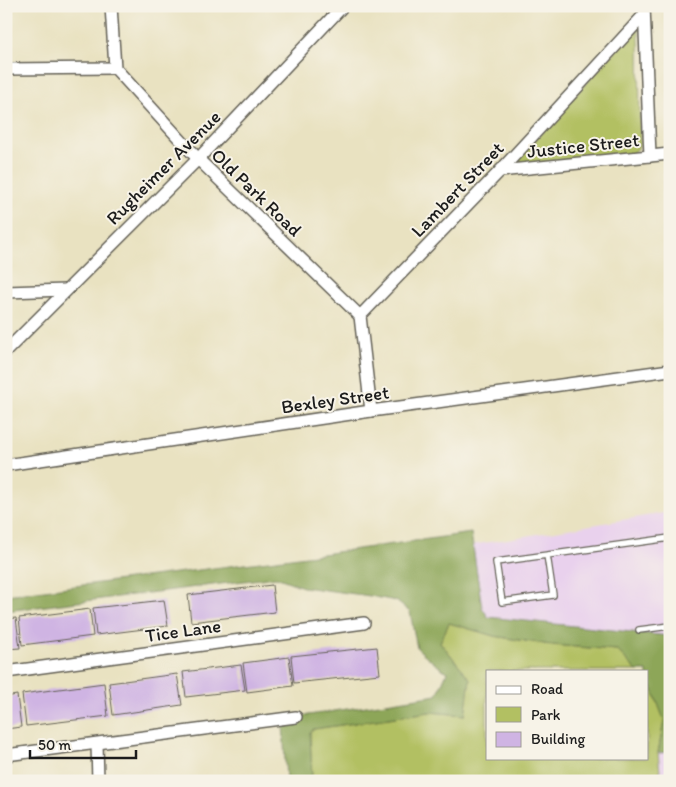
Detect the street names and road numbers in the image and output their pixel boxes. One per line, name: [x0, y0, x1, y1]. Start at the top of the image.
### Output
street label: Rugheimer Avenue: [101, 105, 225, 229]
street label: Justice Street: [526, 128, 640, 163]
street label: Lambert Street: [406, 137, 509, 242]
street label: Old Park Road: [207, 144, 307, 241]
street label: Bexley Street: [280, 381, 391, 418]
street label: Tice Lane: [144, 614, 222, 647]

